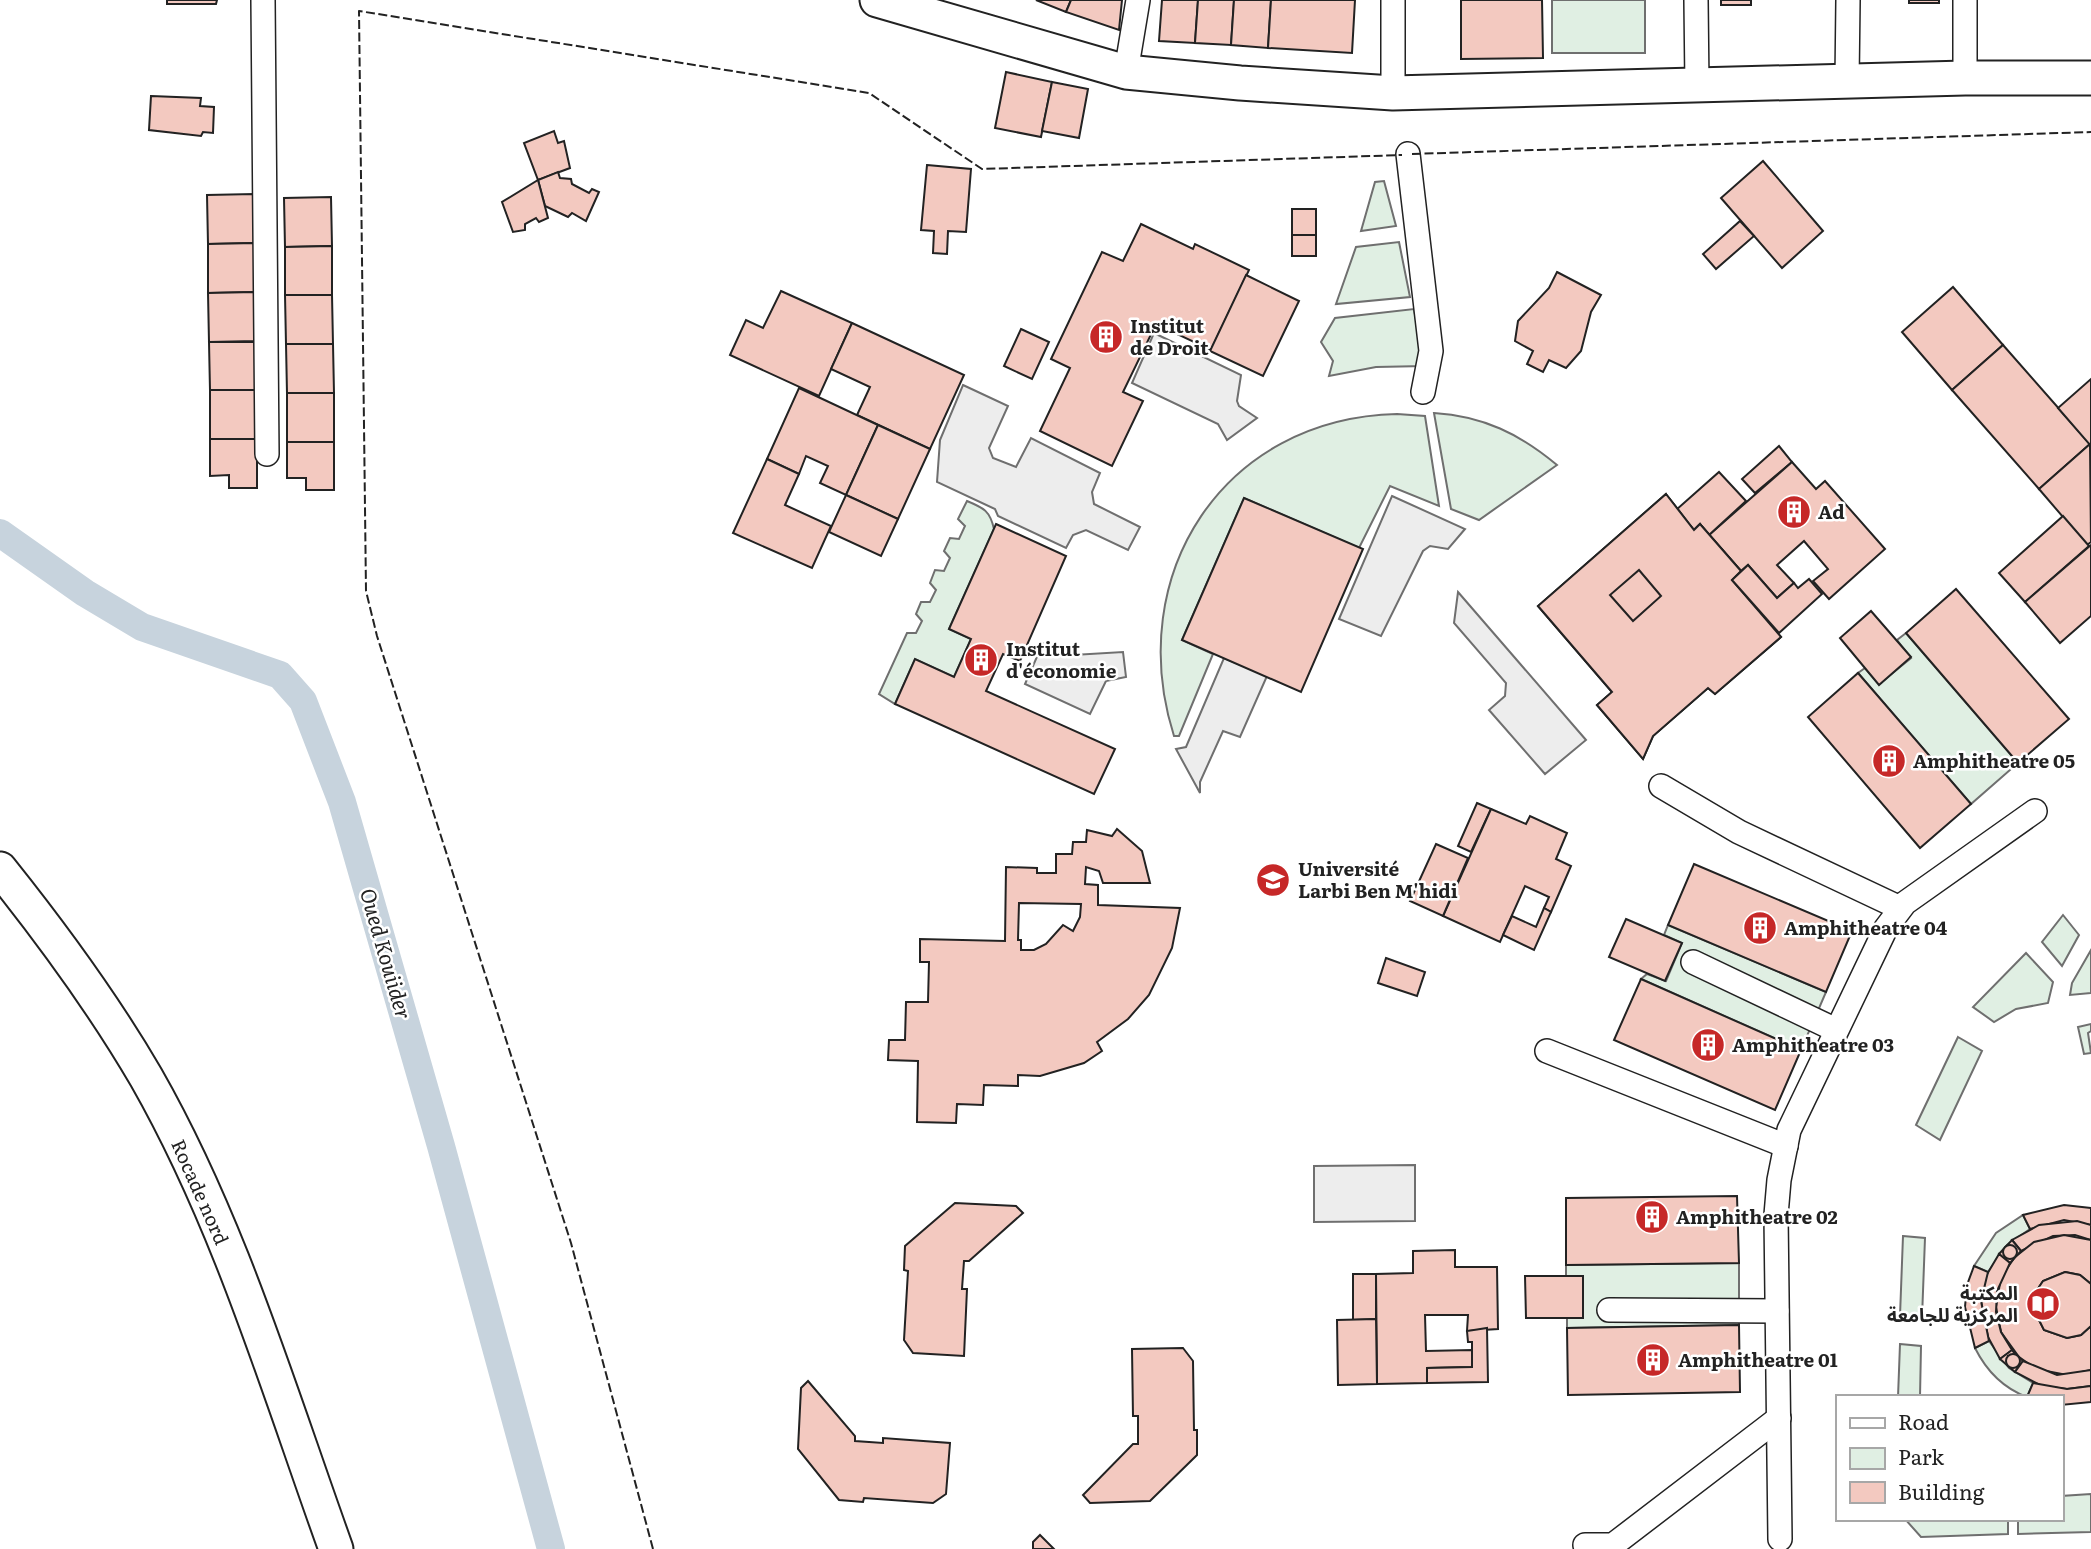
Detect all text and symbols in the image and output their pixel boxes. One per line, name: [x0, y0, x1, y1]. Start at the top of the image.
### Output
place label: Institut de Droit: [1130, 311, 1209, 361]
building icon: Institut de Droit: [1087, 318, 1125, 356]
building icon: Ad: [1775, 493, 1813, 531]
place label: Ad: [1818, 497, 1845, 525]
place label: Institut d'économie: [1006, 634, 1117, 684]
building icon: Institut d'économie: [962, 641, 1000, 679]
building icon: Amphitheatre 05: [1870, 742, 1908, 780]
place label: Amphitheatre 05: [1913, 746, 2075, 774]
place label: Université Larbi Ben M'hidi: [1298, 854, 1458, 904]
school or university icon: Université Larbi Ben M'hidi: [1254, 861, 1292, 899]
water label: Oued Kouiider: [354, 884, 421, 1023]
building icon: Amphitheatre 04: [1741, 909, 1779, 947]
place label: Amphitheatre 04: [1784, 913, 1948, 941]
building icon: Amphitheatre 03: [1689, 1026, 1727, 1064]
place label: Amphitheatre 03: [1732, 1030, 1894, 1058]
street label: Rocade nord: [165, 1134, 237, 1249]
building icon: Amphitheatre 02: [1633, 1198, 1671, 1236]
place label: Amphitheatre 02: [1676, 1202, 1838, 1230]
place label: المكتبة المركزية للجامعة: [1887, 1278, 2018, 1328]
library icon: المكتبة المركزية للجامعة: [2024, 1285, 2062, 1323]
building icon: Amphitheatre 01: [1634, 1341, 1672, 1379]
place label: Amphitheatre 01: [1678, 1345, 1838, 1373]
legend: [1836, 1395, 2063, 1521]
text: Road: [1898, 1405, 1949, 1436]
text: Park: [1898, 1440, 1944, 1471]
text: Building: [1898, 1475, 1985, 1506]

